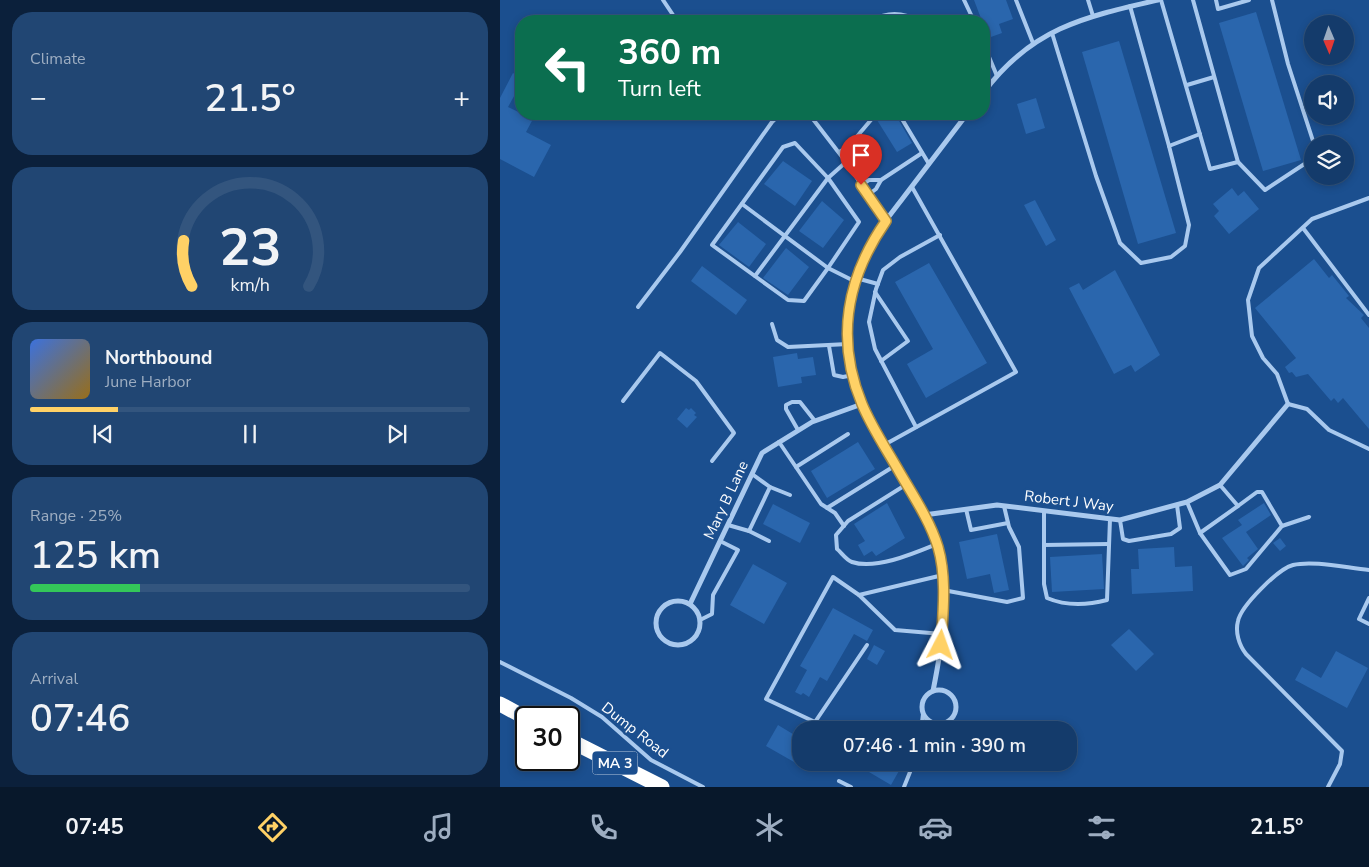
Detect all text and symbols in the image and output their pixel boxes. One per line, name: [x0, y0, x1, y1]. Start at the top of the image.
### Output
north arrow: [1304, 15, 1354, 65]
map controls: [1304, 15, 1354, 185]
text: 360 m: [618, 29, 721, 76]
icon: left: [535, 35, 600, 100]
text: Climate: [30, 48, 85, 70]
text: 21.5°: [204, 73, 296, 124]
text: Turn left: [618, 74, 701, 104]
button: sound: [1304, 75, 1354, 125]
text: −: [30, 79, 47, 117]
text: +: [453, 79, 470, 117]
pin: [840, 134, 882, 185]
button: layers: [1304, 135, 1354, 185]
icon: arrive: [847, 141, 875, 169]
text: 23: [219, 212, 281, 283]
text: km/h: [230, 273, 270, 297]
text: Northbound: [105, 345, 212, 371]
text: June Harbor: [105, 371, 191, 393]
icon: previous: [89, 420, 117, 448]
icon: pause: [236, 420, 264, 448]
icon: next: [383, 420, 411, 448]
street label: Mary B Lane: [699, 457, 753, 543]
street label: Robert J Way: [1023, 486, 1115, 516]
text: Range · 25%: [30, 505, 122, 527]
text: 125 km: [30, 530, 161, 581]
position arrow: [914, 618, 966, 670]
text: Arrival: [30, 668, 78, 690]
text: 07:46: [30, 693, 130, 744]
street label: Dump Road: [597, 698, 673, 762]
speed limit sign: 30: [515, 706, 580, 771]
text: 07:46 · 1 min · 390 m: [843, 733, 1026, 759]
road number: MA 3: [592, 751, 638, 774]
icon: directions: [255, 810, 290, 845]
icon: music: [421, 810, 456, 845]
icon: phone: [586, 810, 621, 845]
icon: climate: [752, 810, 787, 845]
icon: car: [918, 810, 953, 845]
icon: filters: [1084, 810, 1119, 845]
text: 07:45: [65, 812, 124, 842]
text: 21.5°: [1250, 812, 1303, 842]

